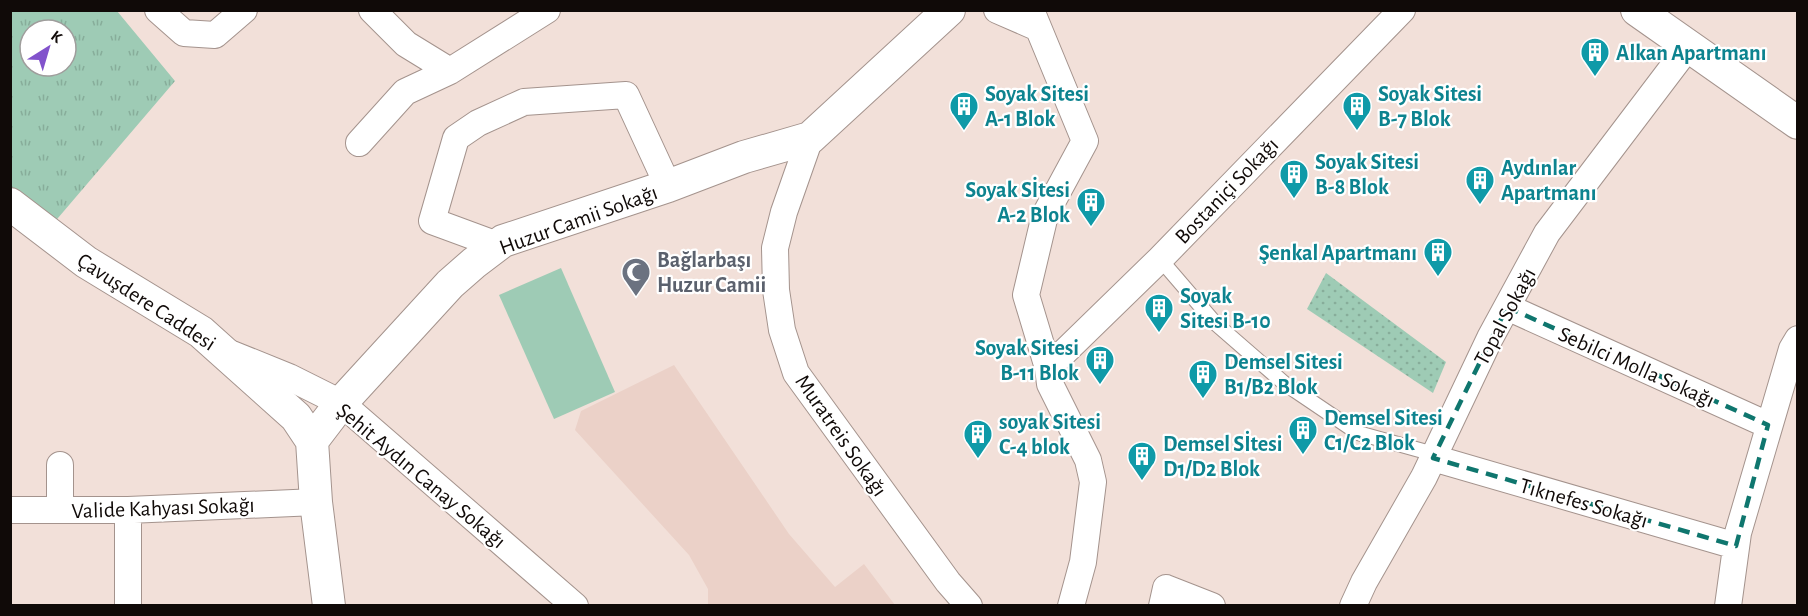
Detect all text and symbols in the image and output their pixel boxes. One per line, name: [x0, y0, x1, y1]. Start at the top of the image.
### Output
north arrow: [18, 18, 78, 78]
text: K: [48, 28, 65, 46]
building icon: Alkan Apartmanı: [1579, 36, 1611, 78]
place label: Alkan Apartmanı: [1616, 42, 1767, 64]
place label: Soyak Sitesi A-1 Blok: [985, 83, 1089, 130]
place label: Soyak Sitesi B-7 Blok: [1378, 83, 1482, 130]
building icon: Soyak Sitesi A-1 Blok: [948, 90, 980, 132]
building icon: Soyak Sitesi B-7 Blok: [1341, 90, 1373, 132]
street label: Bostaniçi Sokağı: [1171, 133, 1283, 248]
place label: Soyak Sitesi B-8 Blok: [1315, 151, 1419, 198]
place label: Aydınlar Apartmanı: [1501, 157, 1596, 204]
building icon: Soyak Sitesi B-8 Blok: [1278, 158, 1310, 200]
building icon: Aydınlar Apartmanı: [1464, 164, 1496, 206]
place label: Soyak Sİtesi A-2 Blok: [965, 176, 1070, 226]
street label: Huzur Camii Sokağı: [496, 181, 660, 259]
building icon: Soyak Sİtesi A-2 Blok: [1075, 186, 1107, 228]
building icon: Şenkal Apartmanı: [1422, 236, 1454, 278]
place label: Şenkal Apartmanı: [1259, 242, 1417, 264]
street label: Çavuşdere Caddesi: [73, 249, 220, 355]
place label: Bağlarbaşı Huzur Camii: [657, 249, 766, 296]
mosque icon: Bağlarbaşı Huzur Camii: [620, 256, 652, 298]
street label: Topal Sokağı: [1470, 264, 1540, 369]
place label: Soyak Sitesi B-10: [1180, 285, 1271, 332]
building icon: Soyak Sitesi B-10: [1143, 292, 1175, 334]
street label: Sebilci Molla Sokağı: [1555, 323, 1718, 411]
place label: Soyak Sitesi B-11 Blok: [975, 337, 1079, 384]
building icon: Soyak Sitesi B-11 Blok: [1084, 344, 1116, 386]
place label: Demsel Sitesi B1/B2 Blok: [1224, 351, 1343, 398]
building icon: Demsel Sitesi B1/B2 Blok: [1187, 358, 1219, 400]
street label: Muratreis Sokağı: [791, 371, 891, 500]
street label: Şehit Aydın Canay Sokağı: [333, 399, 510, 553]
place label: Demsel Sitesi C1/C2 Blok: [1324, 407, 1443, 454]
place label: soyak Sitesi C-4 blok: [999, 411, 1101, 458]
building icon: Demsel Sitesi C1/C2 Blok: [1287, 414, 1319, 456]
building icon: soyak Sitesi C-4 blok: [962, 418, 994, 460]
place label: Demsel Sİtesi D1/D2 Blok: [1163, 430, 1282, 480]
building icon: Demsel Sİtesi D1/D2 Blok: [1126, 440, 1158, 482]
street label: Tıknefes Sokağı: [1517, 474, 1650, 532]
street label: Valide Kahyası Sokağı: [71, 494, 255, 522]

